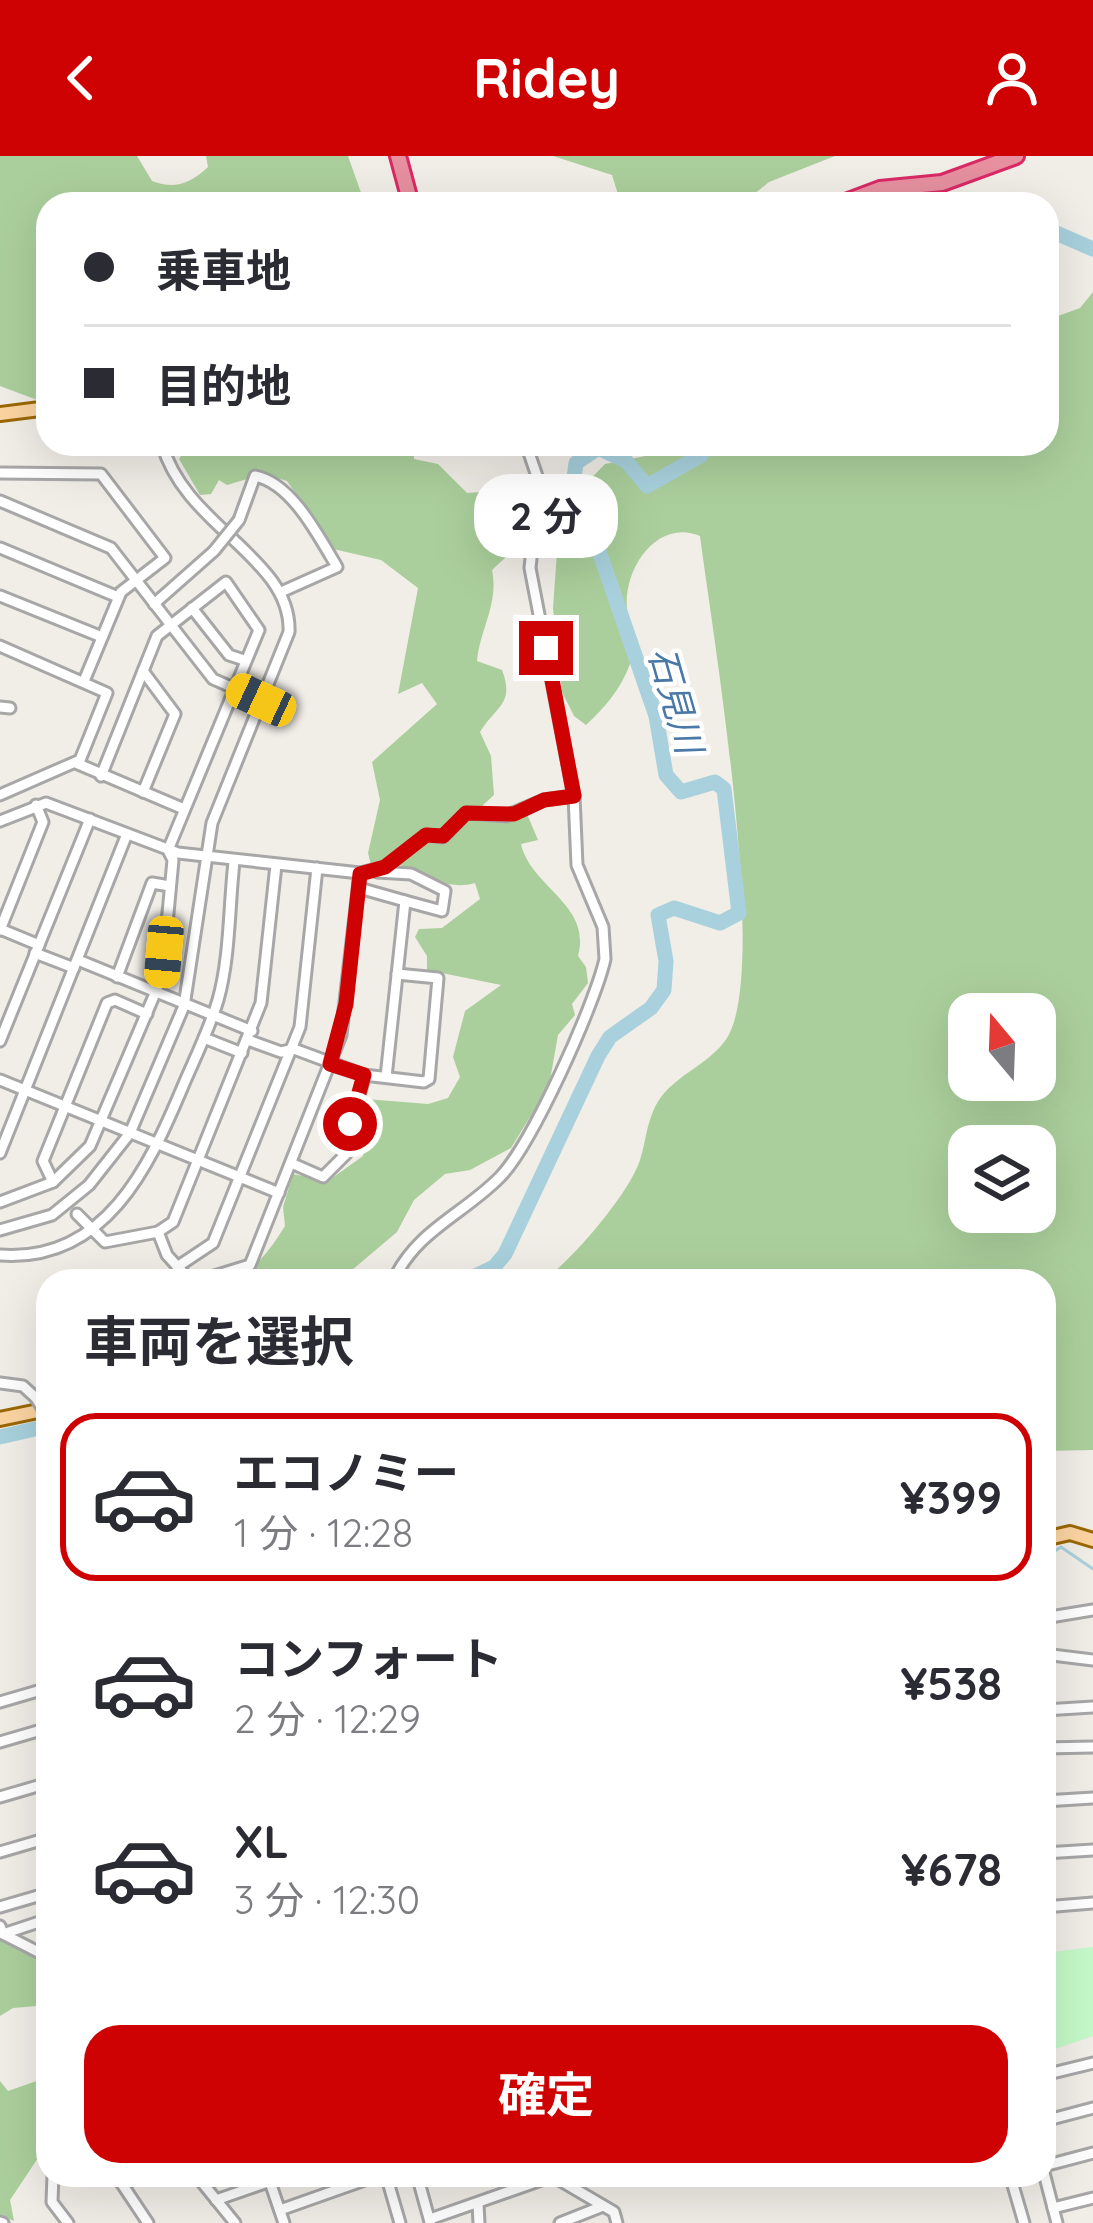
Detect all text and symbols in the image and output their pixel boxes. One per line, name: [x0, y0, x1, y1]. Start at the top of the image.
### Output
text: Ridey: [473, 44, 620, 112]
icon: back: [48, 45, 114, 111]
icon: person: [979, 45, 1045, 111]
text: 乗車地: [156, 242, 291, 298]
text: 目的地: [156, 357, 291, 413]
callout: 2 分: [474, 474, 618, 558]
text: 2 分: [510, 491, 582, 540]
route end: [519, 621, 573, 675]
water label: 石見川: [640, 642, 714, 762]
car: [221, 668, 301, 732]
car: [143, 915, 185, 989]
north arrow: [948, 993, 1056, 1101]
map controls: [948, 993, 1056, 1233]
route start: [323, 1097, 377, 1151]
button: layers: [948, 1125, 1056, 1233]
text: 車両を選択: [84, 1307, 354, 1375]
icon: car: [90, 1443, 198, 1551]
text: エコノミー: [234, 1444, 459, 1500]
text: ¥399: [900, 1469, 1002, 1525]
text: 1 分 · 12:28: [234, 1508, 413, 1557]
icon: car: [90, 1629, 198, 1737]
text: コンフォート: [234, 1630, 503, 1686]
text: ¥538: [900, 1655, 1002, 1711]
text: 2 分 · 12:29: [234, 1694, 421, 1743]
text: XL: [234, 1813, 289, 1869]
icon: car: [90, 1815, 198, 1923]
text: ¥678: [901, 1841, 1002, 1897]
text: 3 分 · 12:30: [234, 1875, 420, 1924]
button: 確定: [84, 2025, 1008, 2163]

